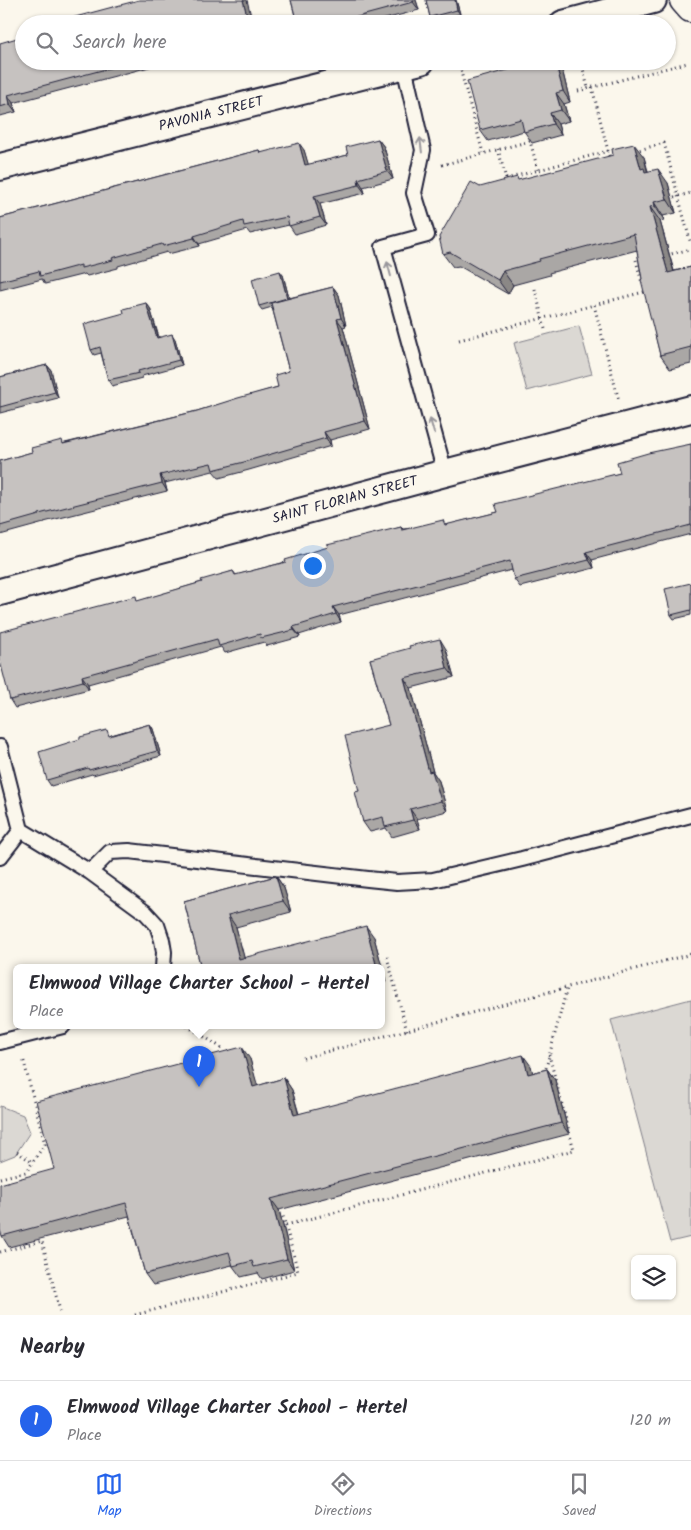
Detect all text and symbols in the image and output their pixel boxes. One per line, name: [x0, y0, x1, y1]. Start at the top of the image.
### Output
search box: [15, 15, 676, 70]
text: Search here: [73, 28, 167, 58]
icon: search: [33, 29, 61, 57]
street label: PAVONIA STREET: [156, 90, 267, 138]
one-way arrow: [416, 138, 426, 154]
one-way arrow: [384, 262, 393, 278]
one-way arrow: [427, 418, 437, 434]
street label: SAINT FLORIAN STREET: [270, 470, 422, 530]
your location: [300, 553, 326, 579]
popup: [13, 964, 385, 1029]
text: Elmwood Village Charter School - Hertel: [29, 969, 369, 999]
text: Place: [29, 999, 63, 1024]
pin: 1: [183, 1046, 215, 1087]
map controls: [631, 1255, 676, 1300]
button: layers: [631, 1255, 676, 1300]
text: Nearby: [20, 1331, 85, 1364]
text: Elmwood Village Charter School - Hertel: [67, 1393, 407, 1423]
text: 1: [34, 1408, 38, 1433]
text: 120 m: [630, 1408, 671, 1433]
text: Place: [67, 1423, 101, 1448]
tab: Map: [95, 1470, 123, 1522]
tab: Directions: [314, 1470, 372, 1522]
tab: Saved: [562, 1470, 596, 1522]

